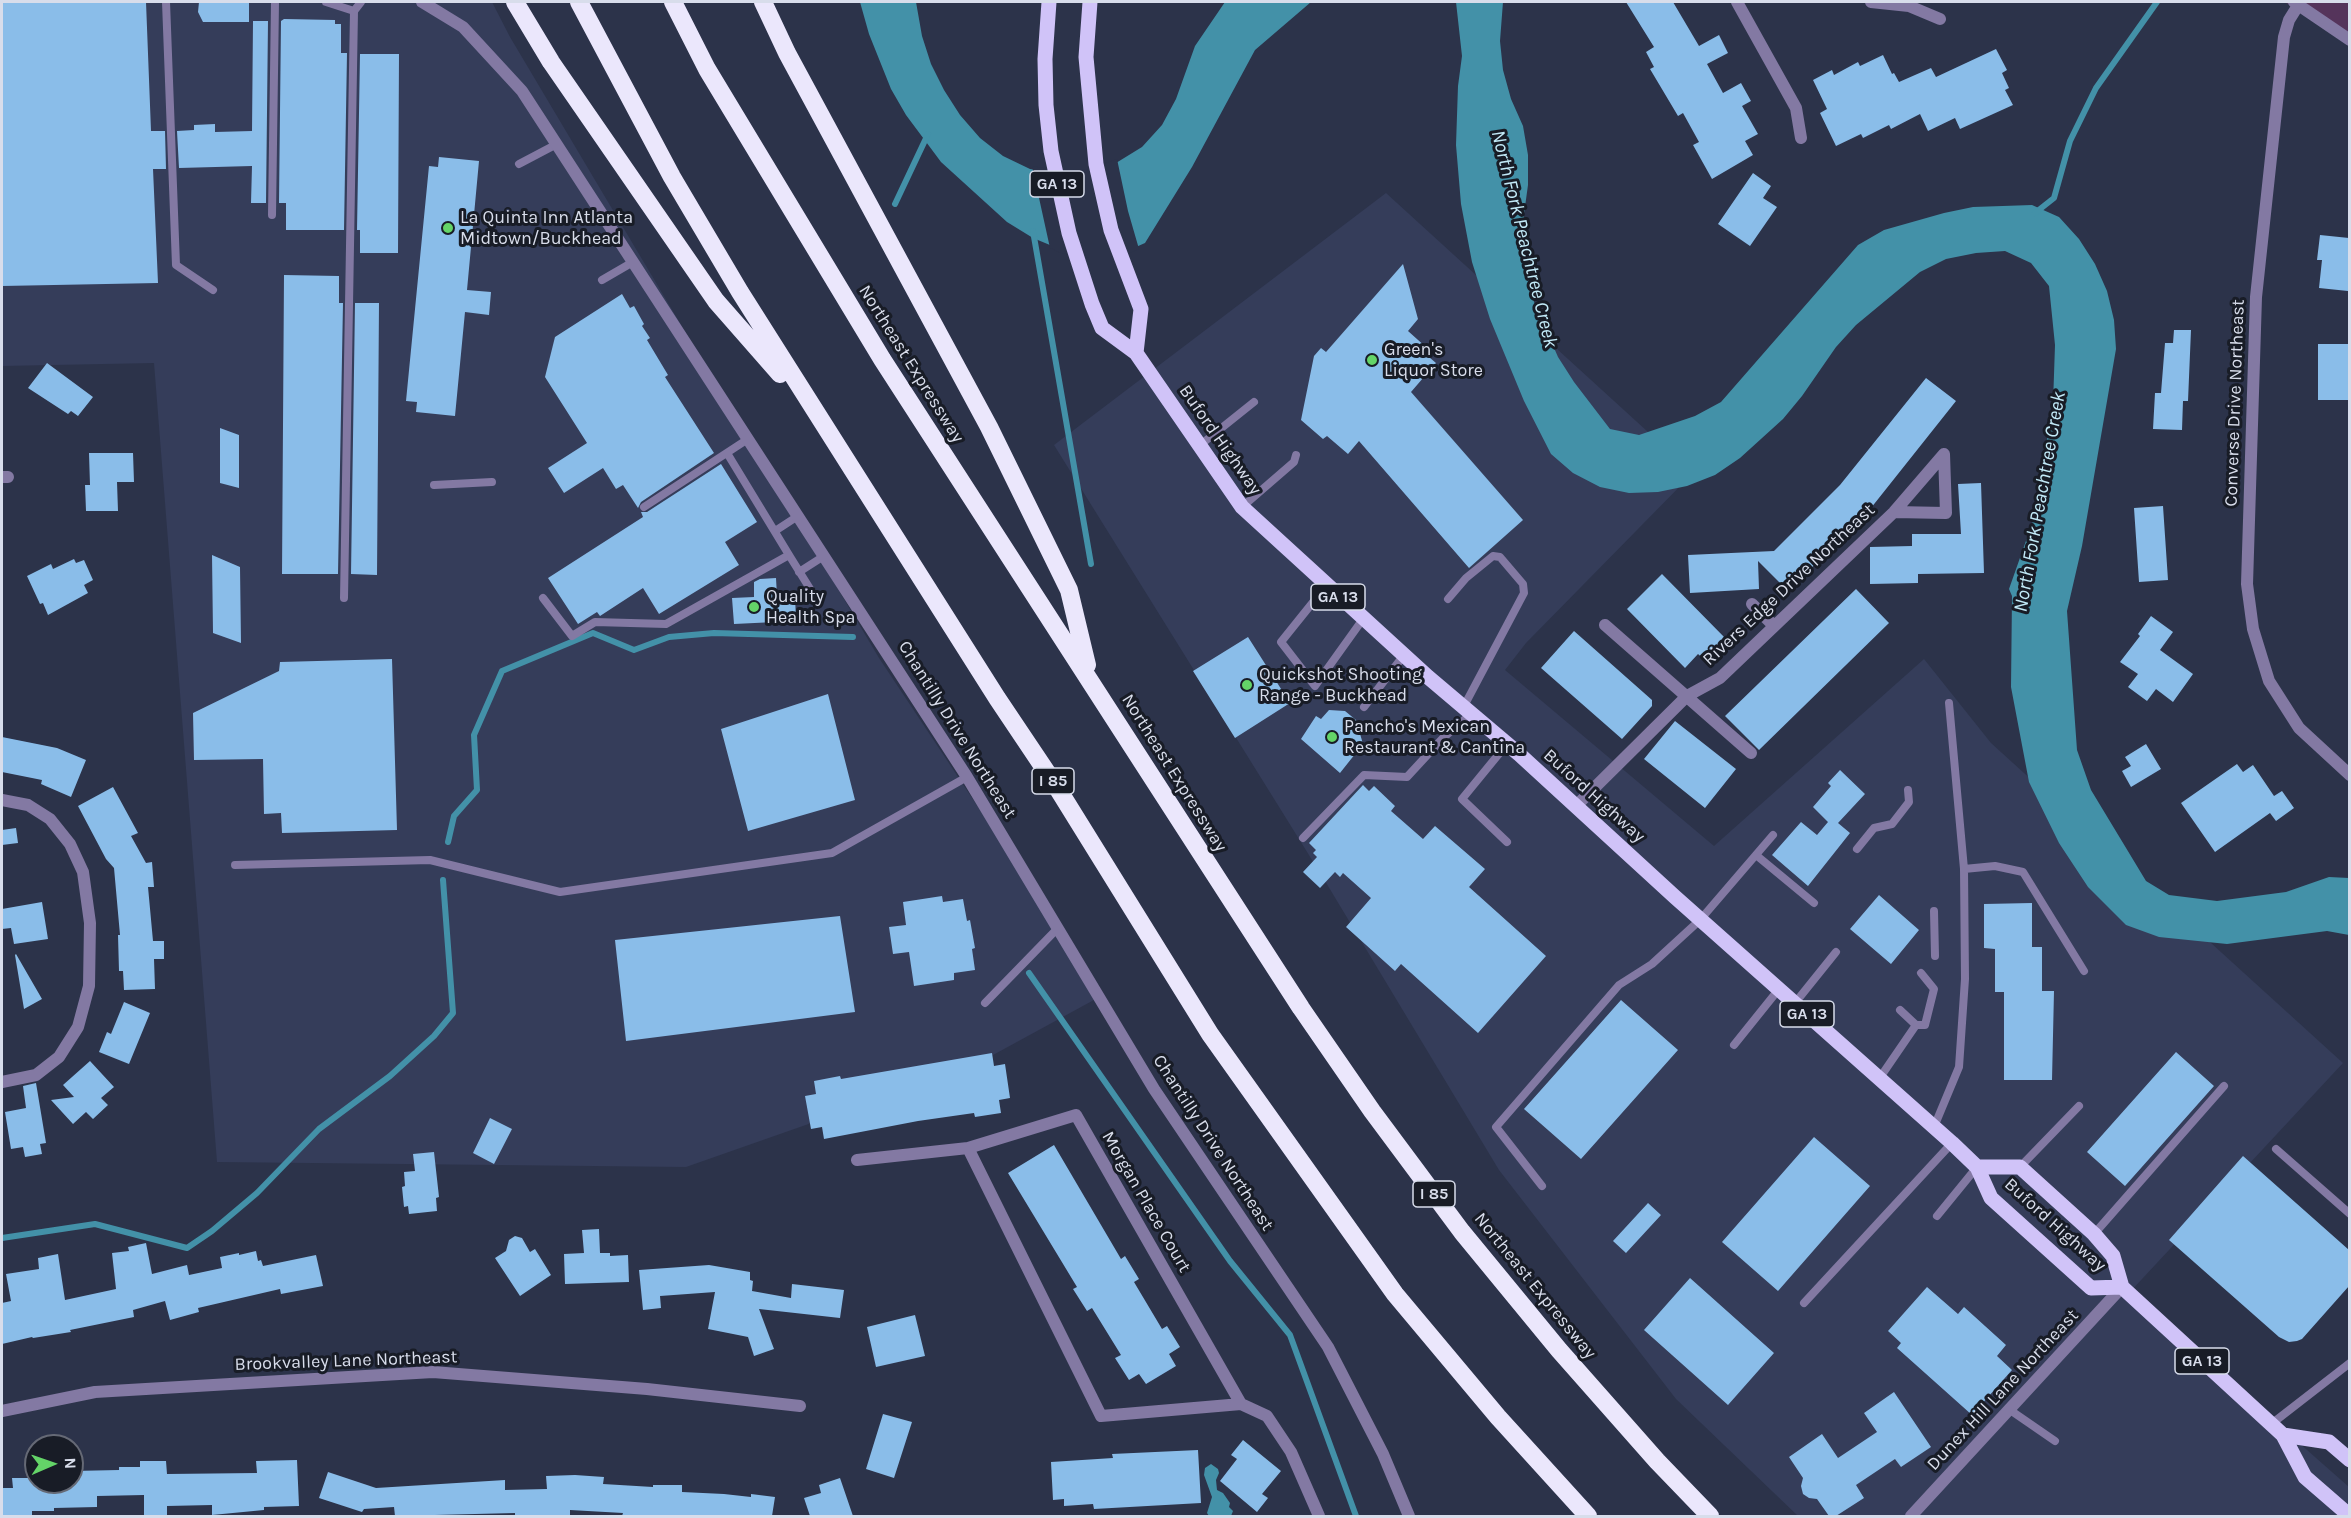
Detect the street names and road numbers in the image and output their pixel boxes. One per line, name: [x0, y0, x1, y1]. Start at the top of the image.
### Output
road number: GA 13: [1030, 171, 1084, 197]
street label: Northeast Expressway: [854, 281, 968, 447]
street label: Converse Drive Northeast: [2221, 299, 2249, 507]
street label: Buford Highway: [1174, 381, 1266, 499]
street label: Rivers Edge Drive Northeast: [1698, 500, 1880, 670]
road number: GA 13: [1311, 584, 1365, 610]
street label: Chantilly Drive Northeast: [893, 637, 1021, 823]
street label: Northeast Expressway: [1117, 690, 1231, 856]
street label: Buford Highway: [1539, 745, 1649, 847]
road number: I 85: [1032, 768, 1074, 794]
road number: GA 13: [1780, 1001, 1834, 1027]
street label: Chantilly Drive Northeast: [1148, 1051, 1278, 1235]
street label: Morgan Place Court: [1097, 1128, 1195, 1276]
street label: Buford Highway: [2000, 1174, 2110, 1276]
road number: I 85: [1413, 1181, 1455, 1207]
street label: Northeast Expressway: [1469, 1209, 1601, 1363]
street label: Dunex Hill Lane Northeast: [1923, 1305, 2083, 1475]
street label: Brookvalley Lane Northeast: [234, 1346, 458, 1376]
road number: GA 13: [2175, 1348, 2229, 1374]

